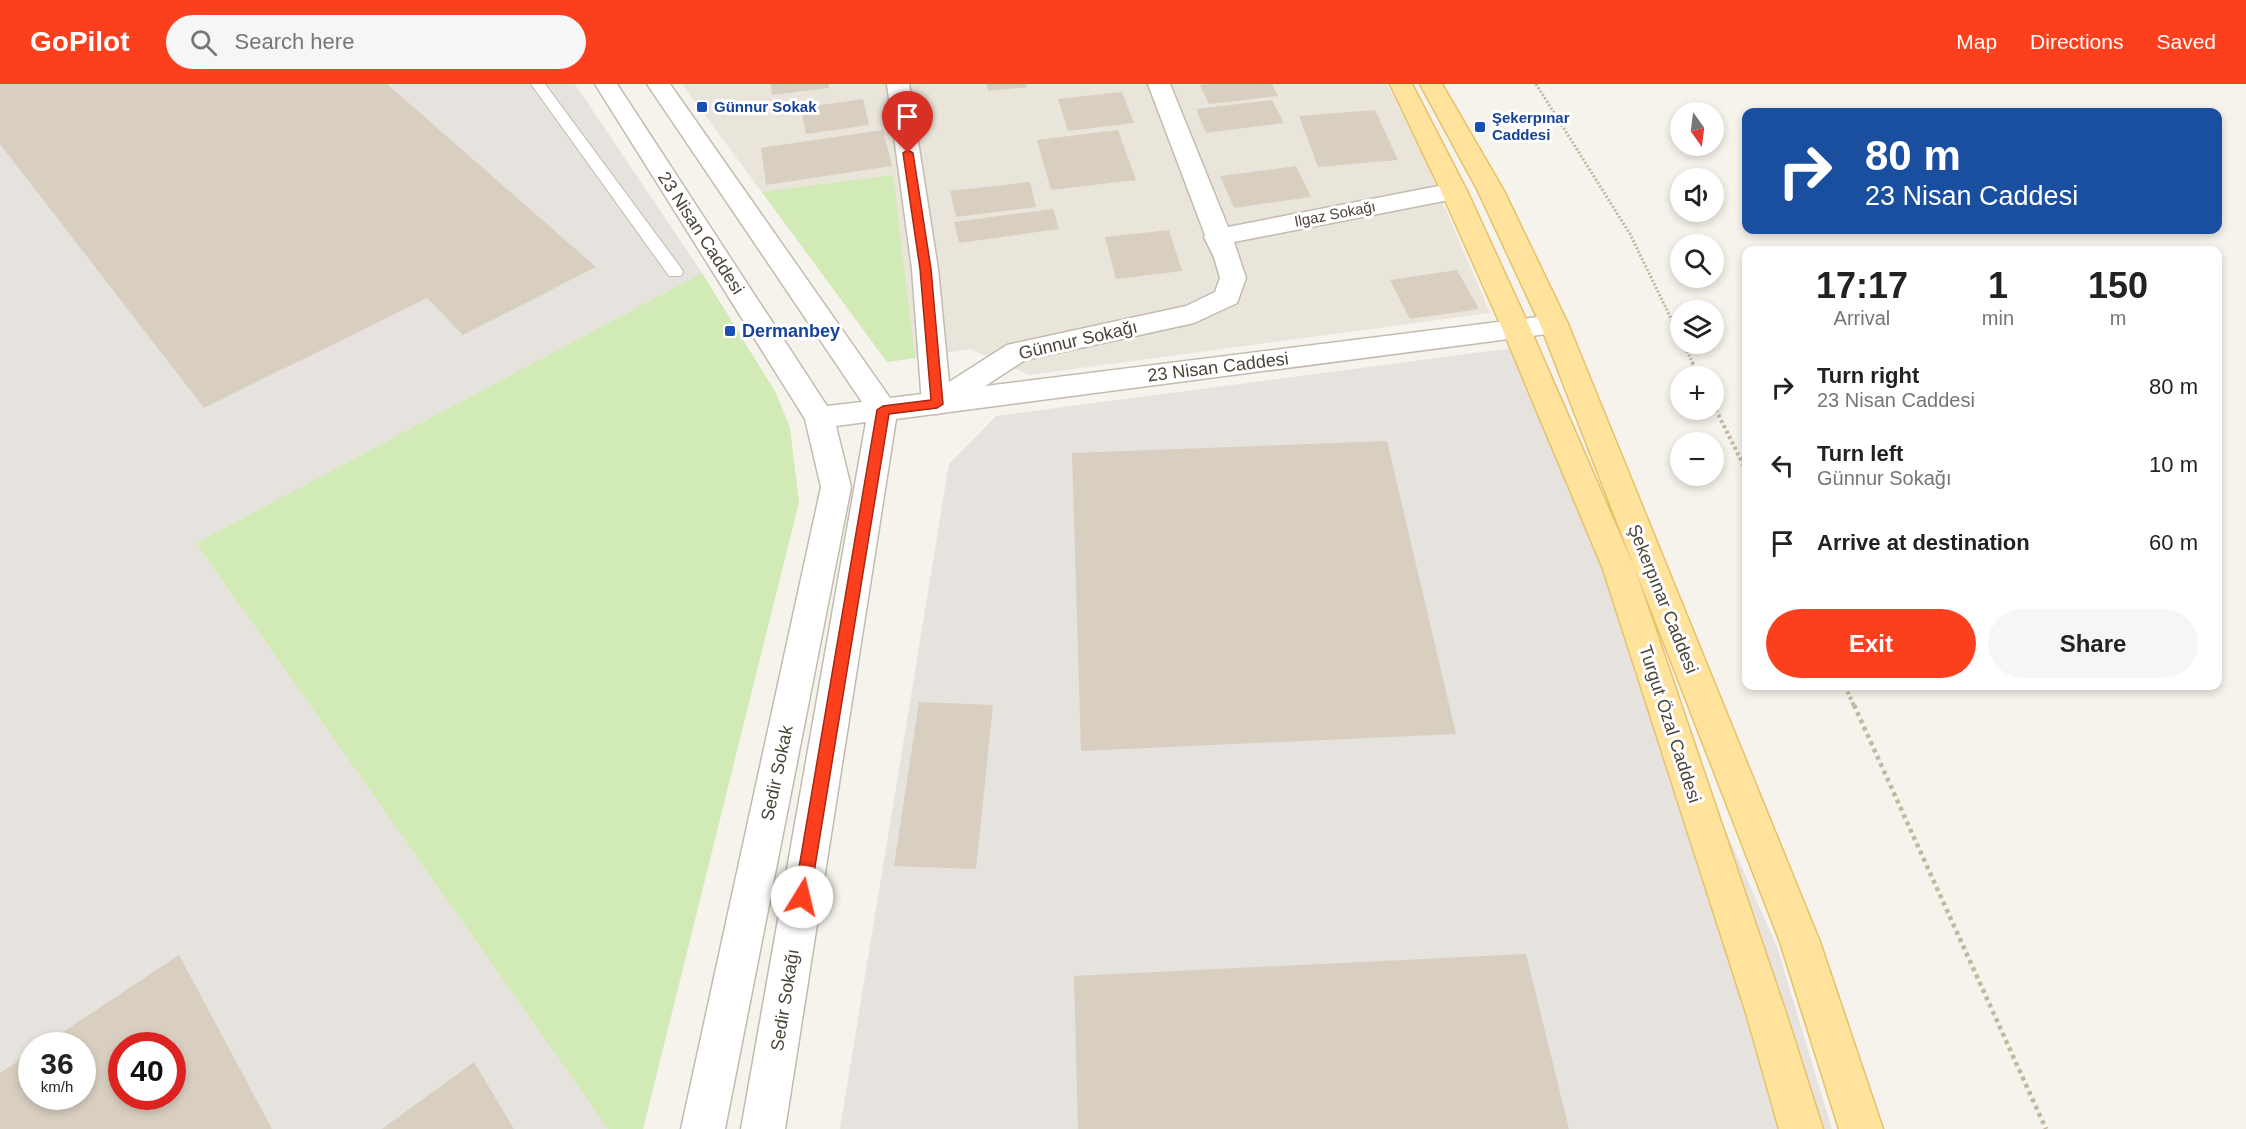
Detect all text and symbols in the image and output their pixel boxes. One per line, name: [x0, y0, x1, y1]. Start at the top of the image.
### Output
search box: [166, 15, 586, 69]
text: GoPilot: [30, 26, 130, 57]
icon: search: [187, 26, 220, 59]
text: Search here: [235, 29, 354, 54]
text: Map: [1956, 30, 1997, 53]
text: Directions: [2030, 30, 2123, 53]
text: Saved: [2156, 30, 2216, 53]
pin: [882, 91, 933, 153]
place label: Günnur Sokak: [714, 98, 817, 115]
marker: Günnur Sokak: [695, 100, 709, 114]
icon: arrive: [891, 100, 924, 133]
north arrow: [1670, 102, 1724, 156]
map controls: [1670, 102, 1724, 486]
place label: Şekerpınar Caddesi: [1492, 109, 1570, 143]
marker: Şekerpınar Caddesi: [1473, 120, 1487, 134]
icon: right: [1766, 132, 1844, 210]
text: 80 m: [1865, 132, 1961, 179]
street label: 23 Nisan Caddesi: [654, 168, 748, 298]
button: sound: [1670, 168, 1724, 222]
text: 23 Nisan Caddesi: [1865, 181, 2078, 211]
street label: Ilgaz Sokağı: [1293, 197, 1377, 230]
button: search: [1670, 234, 1724, 288]
text: 17:17: [1816, 265, 1908, 306]
text: 1: [1988, 265, 2008, 306]
text: 150: [2088, 265, 2148, 306]
button: layers: [1670, 300, 1724, 354]
text: Arrival: [1834, 307, 1890, 329]
text: min: [1982, 307, 2014, 329]
text: m: [2110, 307, 2126, 329]
street label: Günnur Sokağı: [1017, 317, 1139, 363]
place label: Dermanbey: [742, 321, 840, 341]
marker: Dermanbey: [723, 324, 737, 338]
street label: 23 Nisan Caddesi: [1146, 348, 1290, 386]
text: Turn right: [1817, 363, 1919, 388]
button: +: [1670, 366, 1724, 420]
icon: right: [1766, 371, 1799, 404]
text: 80 m: [2149, 374, 2198, 399]
text: 23 Nisan Caddesi: [1817, 389, 1975, 411]
button: −: [1670, 432, 1724, 486]
text: Turn left: [1817, 441, 1903, 466]
icon: left: [1766, 449, 1799, 482]
text: 10 m: [2149, 452, 2198, 477]
text: Günnur Sokağı: [1817, 467, 1952, 489]
street label: Şekerpınar Caddesi: [1624, 521, 1702, 677]
icon: arrive: [1766, 527, 1799, 560]
text: Arrive at destination: [1817, 530, 2030, 555]
text: 60 m: [2149, 530, 2198, 555]
button: Exit: [1766, 609, 1976, 678]
button: Share: [1988, 609, 2198, 678]
street label: Turgut Özal Caddesi: [1635, 643, 1705, 805]
street label: Sedir Sokak: [757, 722, 797, 823]
position arrow: [770, 865, 834, 929]
street label: Sedir Sokağı: [767, 948, 803, 1052]
speed limit sign: 40: [108, 1032, 186, 1110]
text: 36: [40, 1047, 74, 1080]
text: km/h: [41, 1078, 73, 1095]

